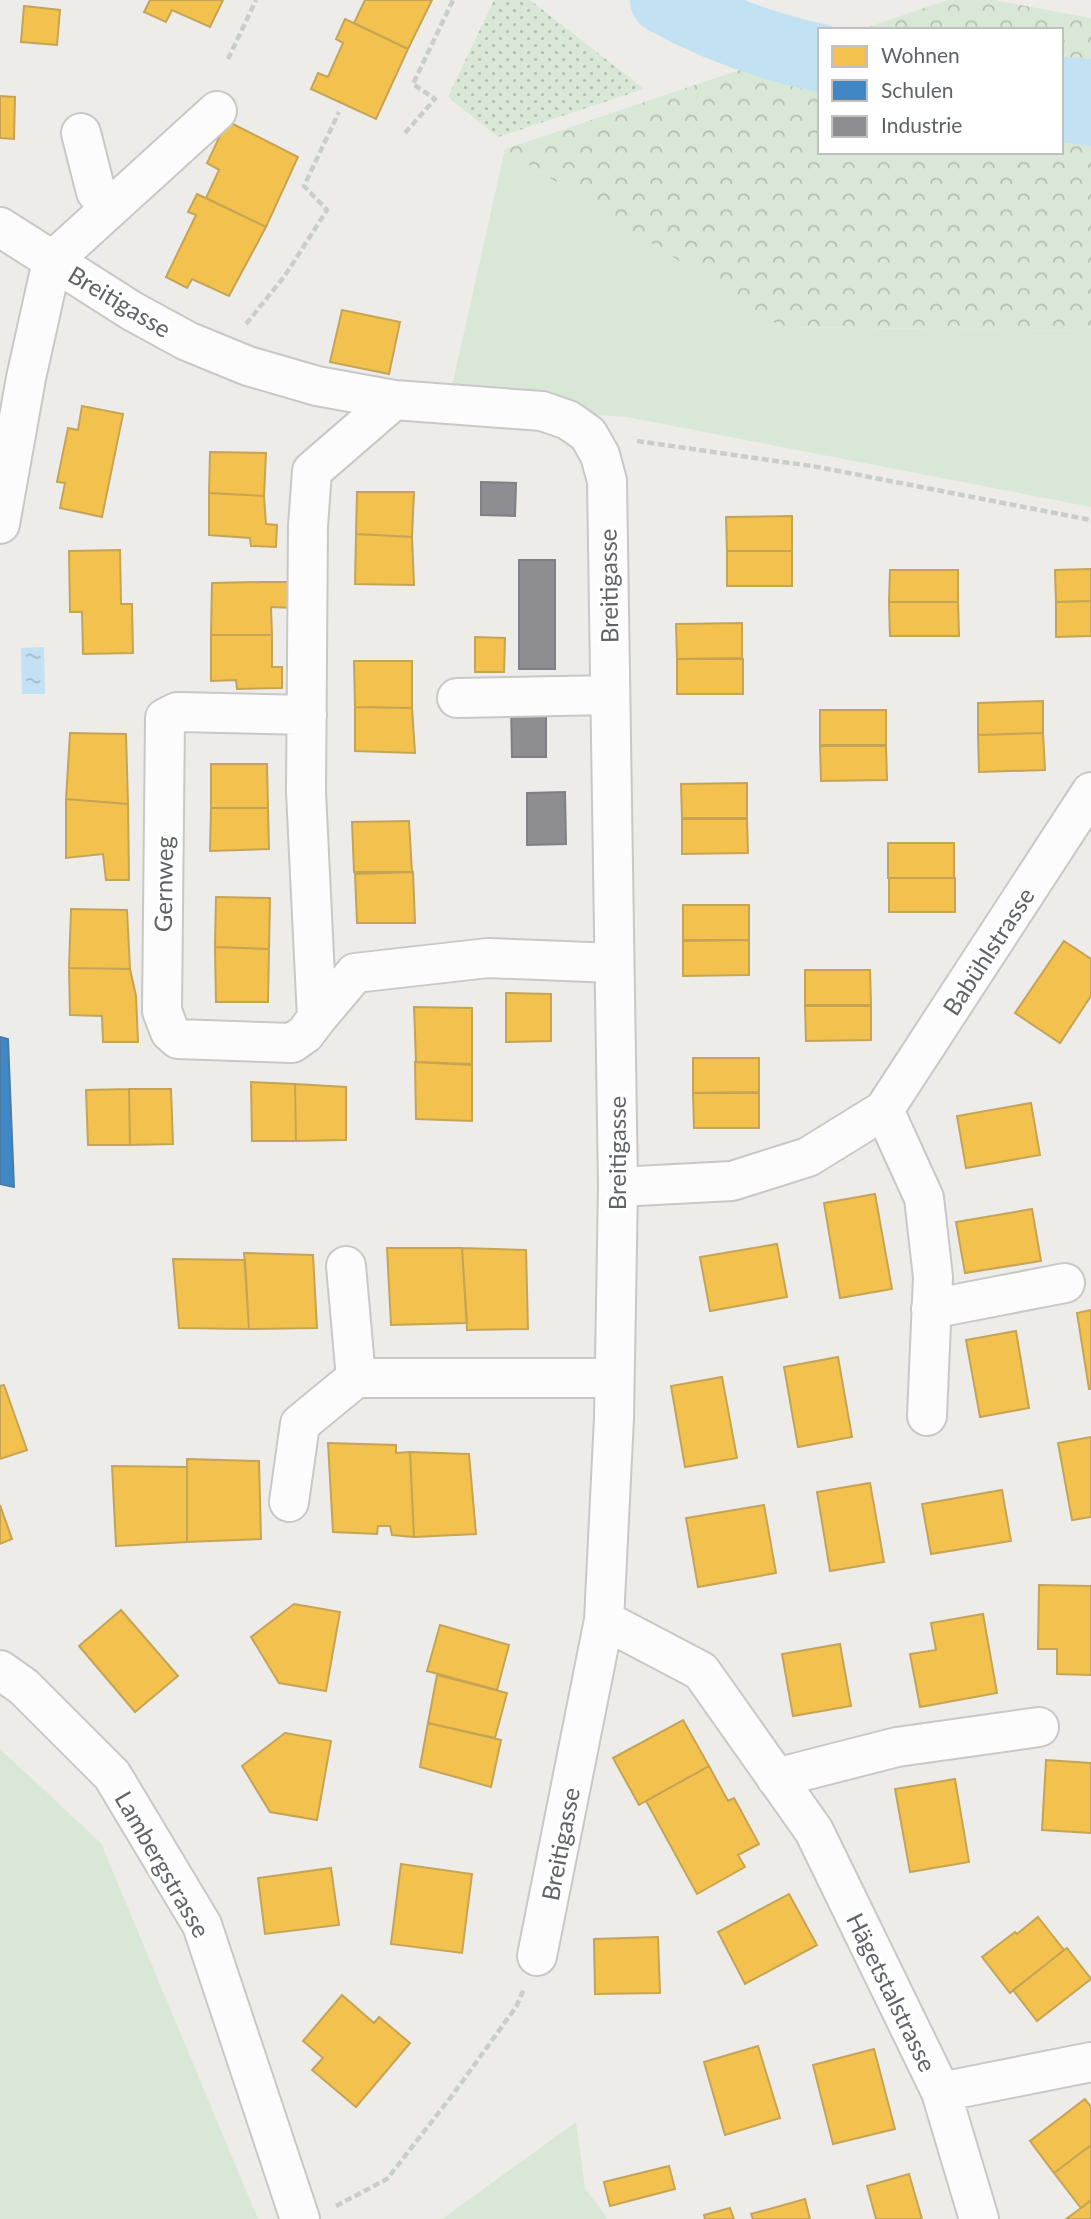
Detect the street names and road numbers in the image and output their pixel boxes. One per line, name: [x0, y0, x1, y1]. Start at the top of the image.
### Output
street label: Breitigasse: [63, 259, 177, 343]
street label: Breitigasse: [593, 528, 623, 644]
street label: Gernweg: [148, 836, 178, 932]
street label: Babühlstrasse: [936, 882, 1040, 1020]
street label: Breitigasse: [602, 1096, 631, 1210]
street label: Breitigasse: [535, 1785, 585, 1903]
street label: Lambergstrasse: [109, 1786, 217, 1942]
street label: Hägetstalstrasse: [841, 1908, 943, 2076]

